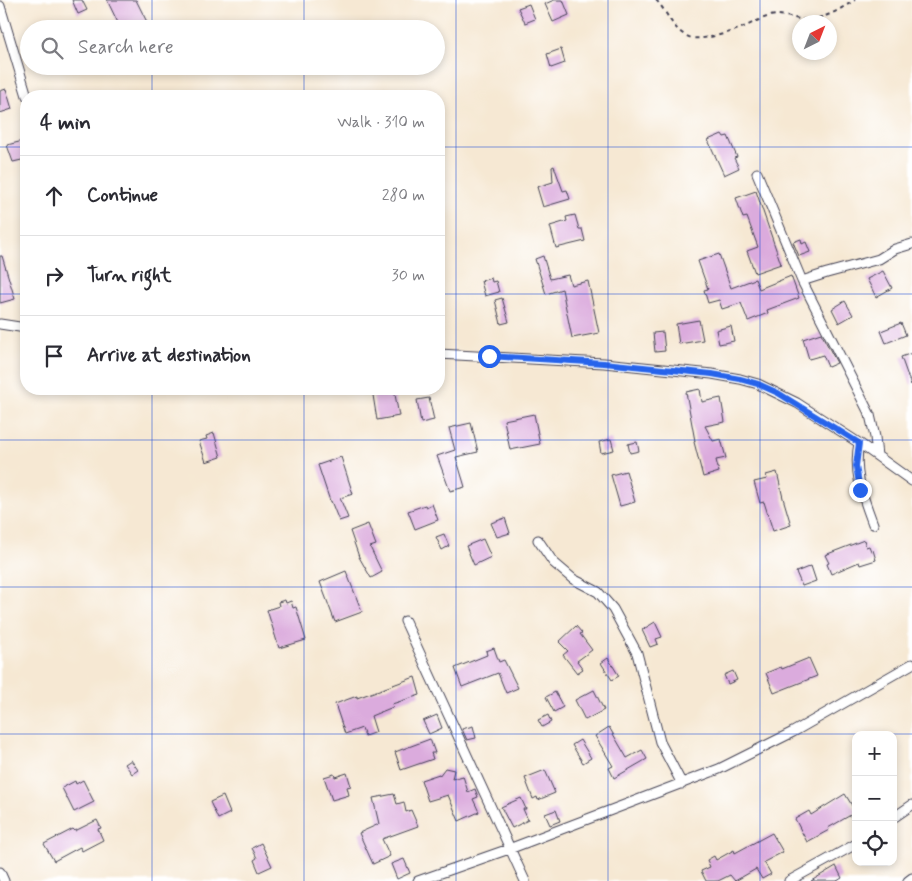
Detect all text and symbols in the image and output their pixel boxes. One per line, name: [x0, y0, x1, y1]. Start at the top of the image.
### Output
north arrow: [792, 15, 837, 60]
search box: [20, 20, 445, 75]
icon: search: [38, 34, 66, 62]
text: Search here: [78, 35, 174, 60]
text: 4 min: [40, 109, 91, 137]
text: Walk · 310 m: [337, 112, 425, 133]
icon: ahead: [40, 182, 68, 210]
text: Continue: [87, 183, 158, 208]
text: 280 m: [382, 185, 425, 206]
icon: right: [40, 262, 68, 290]
text: Turn right: [87, 263, 171, 288]
text: 30 m: [392, 265, 425, 286]
icon: arrive: [40, 342, 68, 370]
text: Arrive at destination: [87, 343, 251, 368]
route start: [478, 345, 501, 368]
route end: [849, 479, 872, 502]
map controls: [852, 731, 897, 866]
button: +: [852, 731, 897, 776]
button: −: [852, 776, 897, 821]
button: locate: [852, 821, 897, 866]

